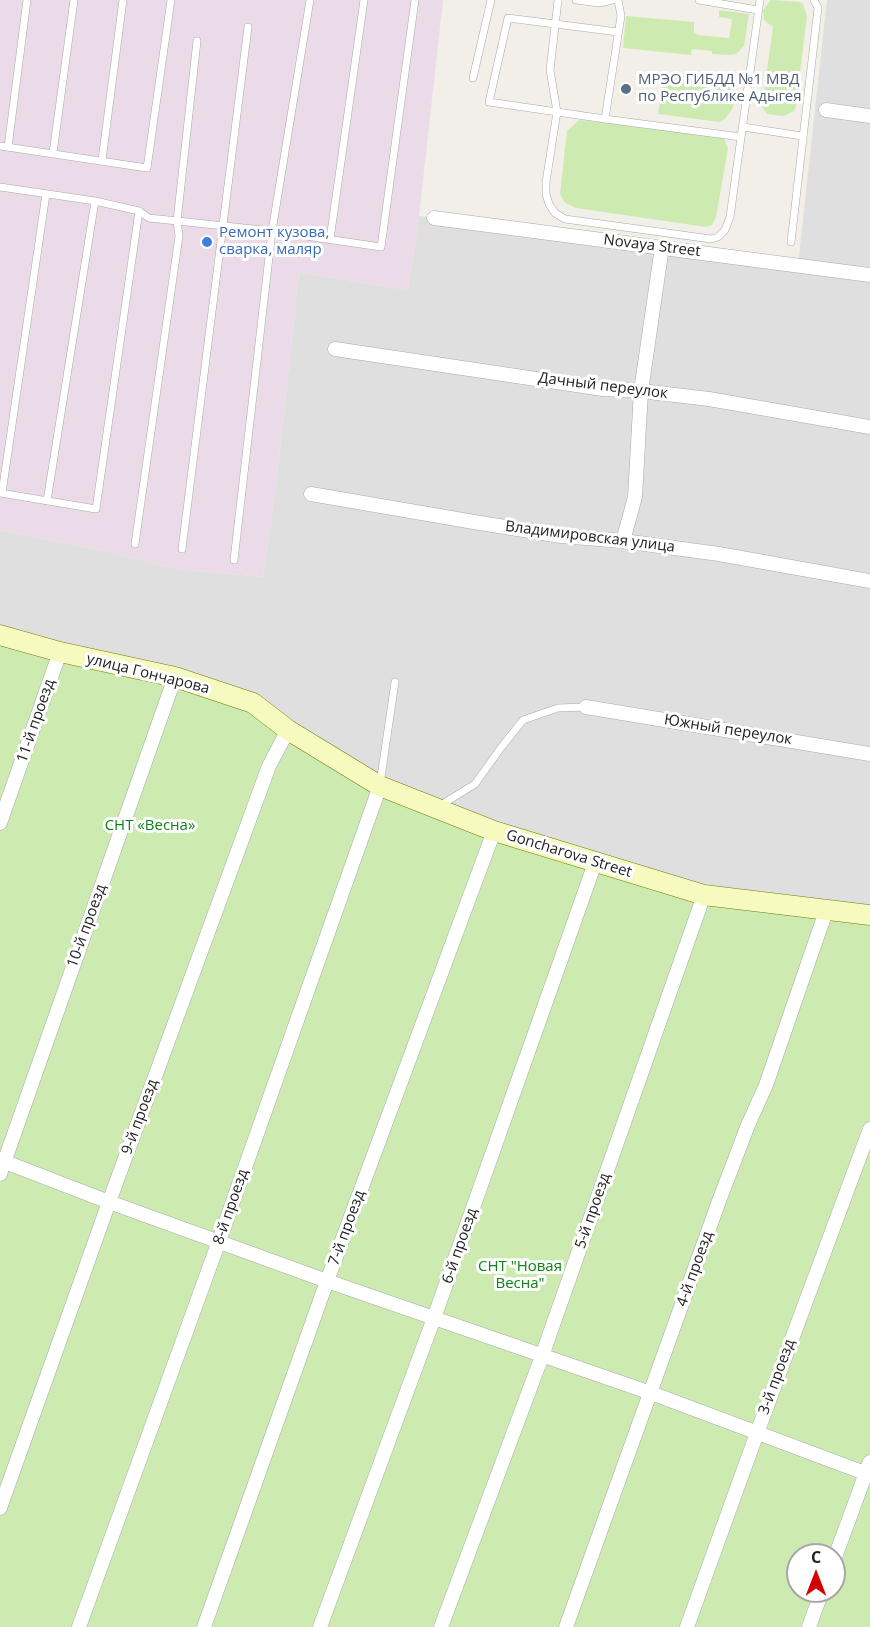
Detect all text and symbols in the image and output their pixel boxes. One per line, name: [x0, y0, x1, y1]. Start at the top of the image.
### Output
place label: МРЭО ГИБДД №1 МВД по Республике Адыгея: [638, 71, 802, 106]
marker: МРЭО ГИБДД №1 МВД по Республике Адыгея: [619, 82, 633, 96]
place label: Ремонт кузова, сварка, маляр: [219, 224, 329, 259]
street label: Novaya Street: [602, 231, 702, 261]
marker: Ремонт кузова, сварка, маляр: [200, 235, 214, 249]
street label: Дачный переулок: [537, 369, 669, 403]
street label: Владимировская улица: [504, 518, 676, 556]
street label: улица Гончарова: [85, 650, 211, 698]
street label: 11-й проезд: [13, 677, 59, 765]
street label: Южный переулок: [663, 711, 793, 749]
park label: СНТ «Весна»: [105, 817, 195, 835]
street label: Goncharova Street: [504, 826, 634, 882]
street label: 10-й проезд: [64, 882, 110, 970]
street label: 9-й проезд: [118, 1077, 162, 1157]
street label: 8-й проезд: [210, 1167, 252, 1247]
street label: 5-й проезд: [572, 1171, 614, 1251]
street label: 7-й проезд: [325, 1188, 369, 1268]
street label: 6-й проезд: [439, 1206, 481, 1286]
street label: 4-й проезд: [673, 1229, 717, 1309]
park label: СНТ "Новая Весна": [478, 1258, 562, 1293]
street label: 3-й проезд: [755, 1337, 799, 1417]
north arrow: [786, 1543, 846, 1603]
text: С: [811, 1546, 821, 1568]

